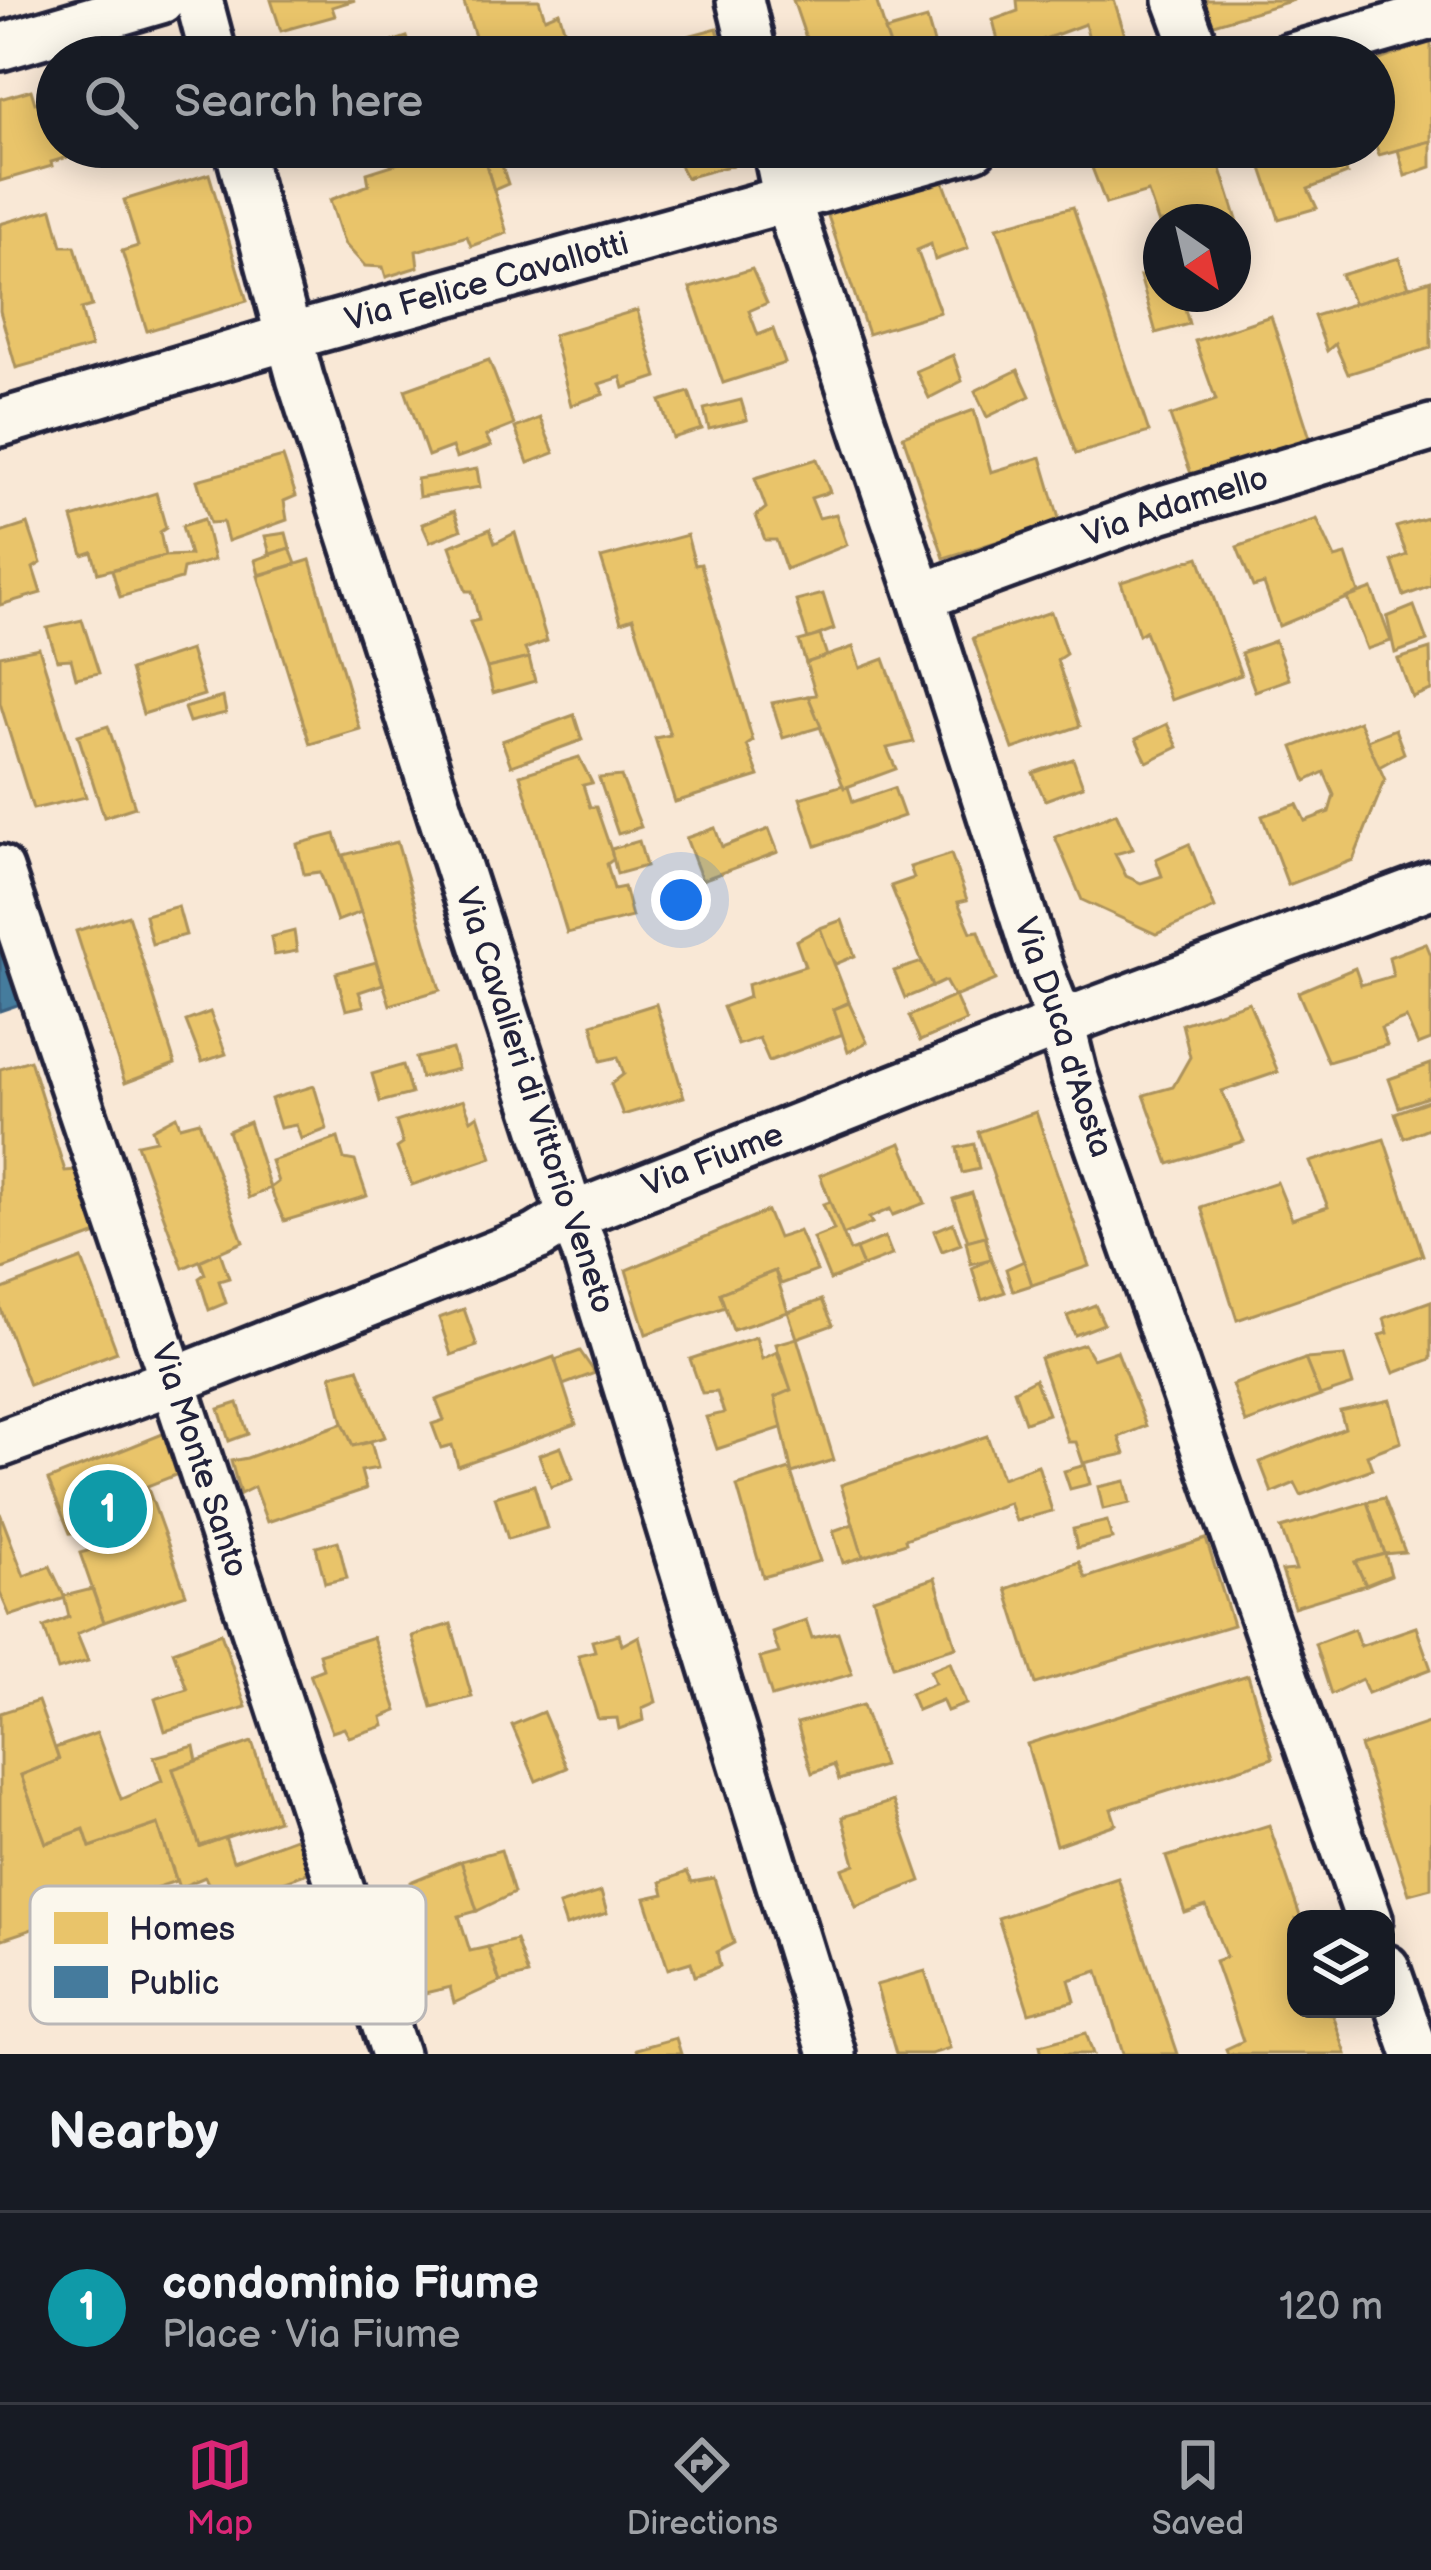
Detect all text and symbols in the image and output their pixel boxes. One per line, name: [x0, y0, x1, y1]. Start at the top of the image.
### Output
search box: [36, 36, 1395, 168]
icon: search: [78, 69, 144, 135]
text: Search here: [174, 75, 423, 130]
north arrow: [1143, 204, 1251, 312]
street label: Via Felice Cavallotti: [341, 224, 633, 340]
street label: Via Adamello: [1077, 458, 1273, 556]
your location: [651, 870, 711, 930]
street label: Via Cavalieri di Vittorio Veneto: [446, 883, 623, 1318]
street label: Via Duca d'Aosta: [1005, 913, 1121, 1163]
street label: Via Fiume: [636, 1114, 789, 1206]
street label: Via Monte Santo: [142, 1338, 256, 1582]
pin: 1: [69, 1464, 147, 1554]
legend: [30, 1886, 426, 2024]
text: Homes: [129, 1910, 235, 1950]
map controls: [1287, 1910, 1395, 2018]
button: layers: [1287, 1910, 1395, 2018]
text: Public: [129, 1964, 219, 2004]
text: Nearby: [48, 2102, 219, 2163]
text: condominio Fiume: [162, 2257, 539, 2312]
text: 1: [79, 2284, 95, 2331]
text: 120 m: [1279, 2284, 1383, 2331]
text: Place · Via Fiume: [162, 2312, 460, 2359]
tab: Map: [187, 2432, 253, 2544]
tab: Directions: [626, 2432, 778, 2544]
tab: Saved: [1152, 2432, 1244, 2544]

